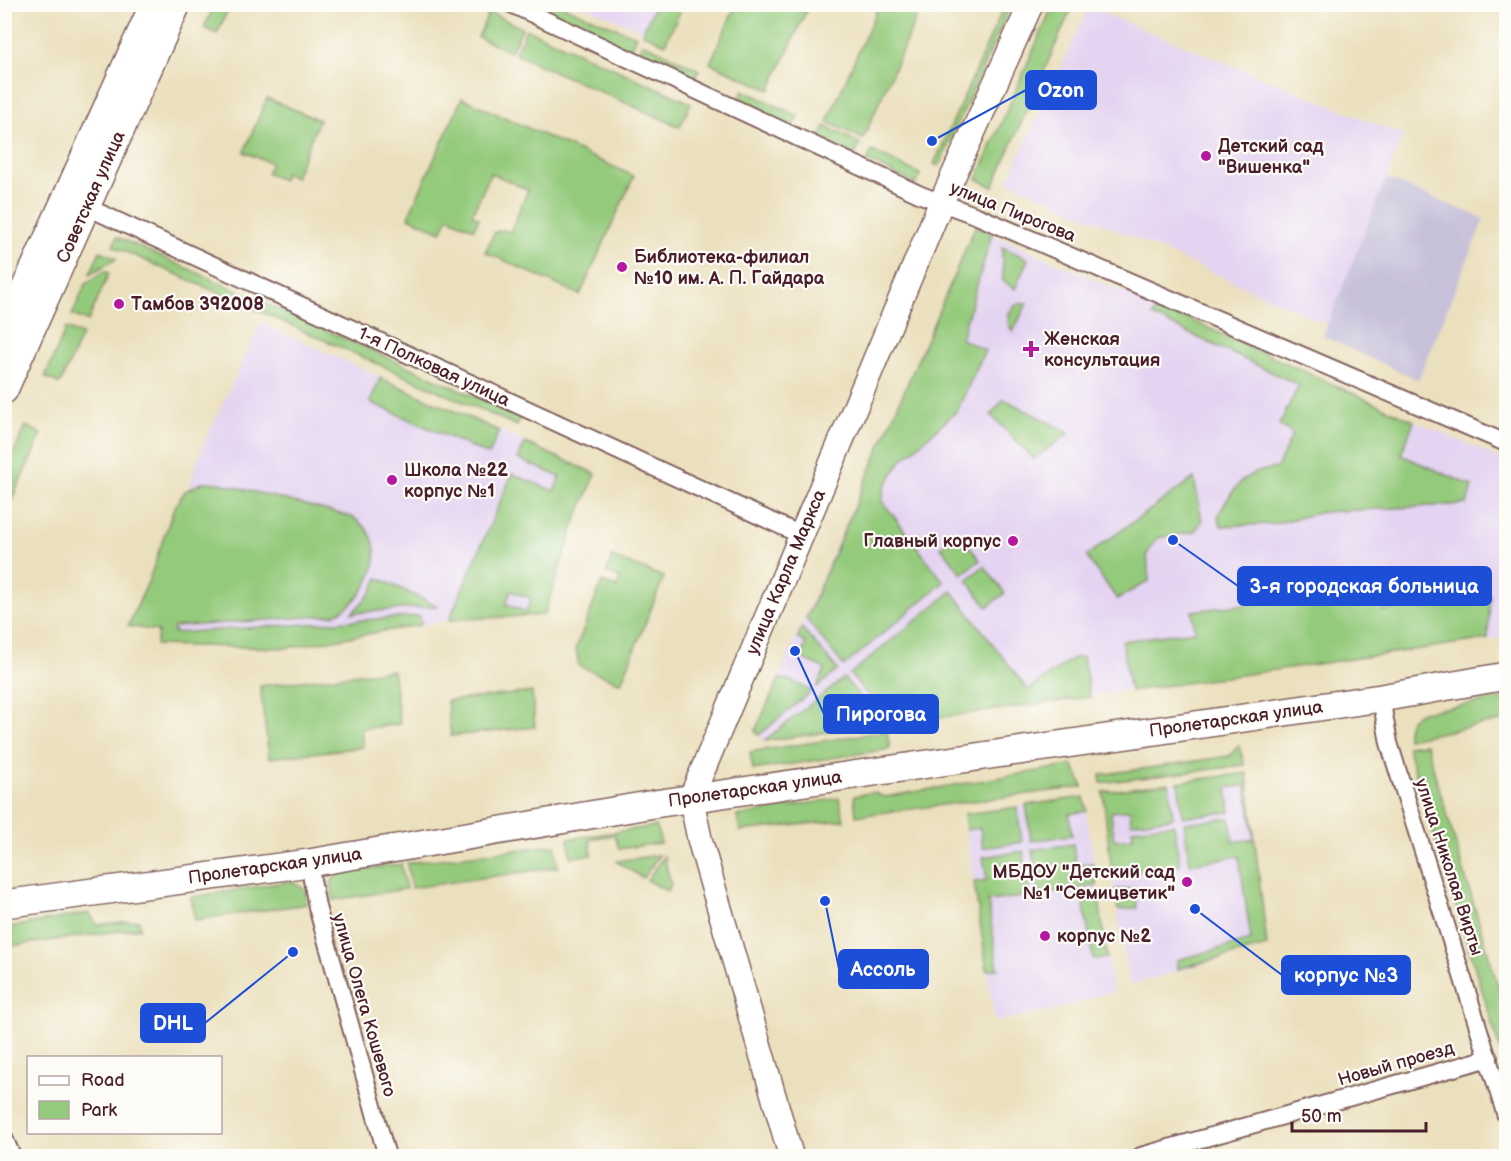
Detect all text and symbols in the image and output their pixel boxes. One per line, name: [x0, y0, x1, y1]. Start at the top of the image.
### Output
callout: Ozon: [1026, 71, 1096, 109]
text: Ozon: [1038, 79, 1084, 103]
street label: Советская улица: [52, 127, 130, 266]
place label: Детский сад "Вишенка": [1218, 136, 1324, 178]
marker: Детский сад "Вишенка": [1199, 149, 1213, 163]
street label: улица Пирогова: [947, 177, 1079, 247]
place label: Библиотека-филиал №10 им. А. П. Гайдара: [634, 247, 825, 289]
marker: Библиотека-филиал №10 им. А. П. Гайдара: [615, 260, 629, 274]
place label: Тамбов 392008: [131, 294, 264, 315]
marker: Тамбов 392008: [112, 297, 126, 311]
street label: 1-я Полковая улица: [355, 323, 513, 411]
place label: Женская консультация: [1044, 329, 1160, 371]
marker: Женская консультация: [1022, 340, 1040, 358]
place label: Школа №22 корпус №1: [404, 460, 508, 502]
marker: Школа №22 корпус №1: [385, 473, 399, 487]
street label: улица Карла Маркса: [742, 486, 830, 658]
place label: Главный корпус: [863, 531, 1001, 552]
marker: Главный корпус: [1006, 534, 1020, 548]
callout: 3-я городская больница: [1238, 567, 1491, 605]
text: 3-я городская больница: [1249, 575, 1479, 599]
callout: Пирогова: [824, 695, 938, 733]
street label: Пролетарская улица: [1148, 696, 1325, 742]
text: Пирогова: [836, 703, 927, 727]
street label: Пролетарская улица: [667, 766, 844, 812]
street label: улица Николая Вирты: [1410, 776, 1488, 958]
street label: Пролетарская улица: [187, 843, 364, 889]
place label: МБДОУ "Детский сад №1 "Семицветик": [993, 862, 1175, 904]
marker: МБДОУ "Детский сад №1 "Семицветик": [1180, 875, 1194, 889]
street label: улица Олега Кошевого: [328, 911, 400, 1099]
place label: корпус №2: [1057, 926, 1151, 947]
marker: корпус №2: [1038, 929, 1052, 943]
callout: Ассоль: [839, 950, 928, 988]
callout: корпус №3: [1282, 956, 1410, 994]
text: Ассоль: [850, 958, 916, 982]
text: корпус №3: [1294, 964, 1398, 988]
callout: DHL: [141, 1004, 205, 1042]
text: DHL: [153, 1012, 194, 1036]
street label: Новый проезд: [1336, 1037, 1457, 1091]
legend: [27, 1056, 222, 1134]
text: Road: [81, 1070, 125, 1091]
scale bar: [1292, 1095, 1426, 1133]
text: Park: [81, 1100, 117, 1121]
text: 50 m: [1301, 1106, 1342, 1127]

